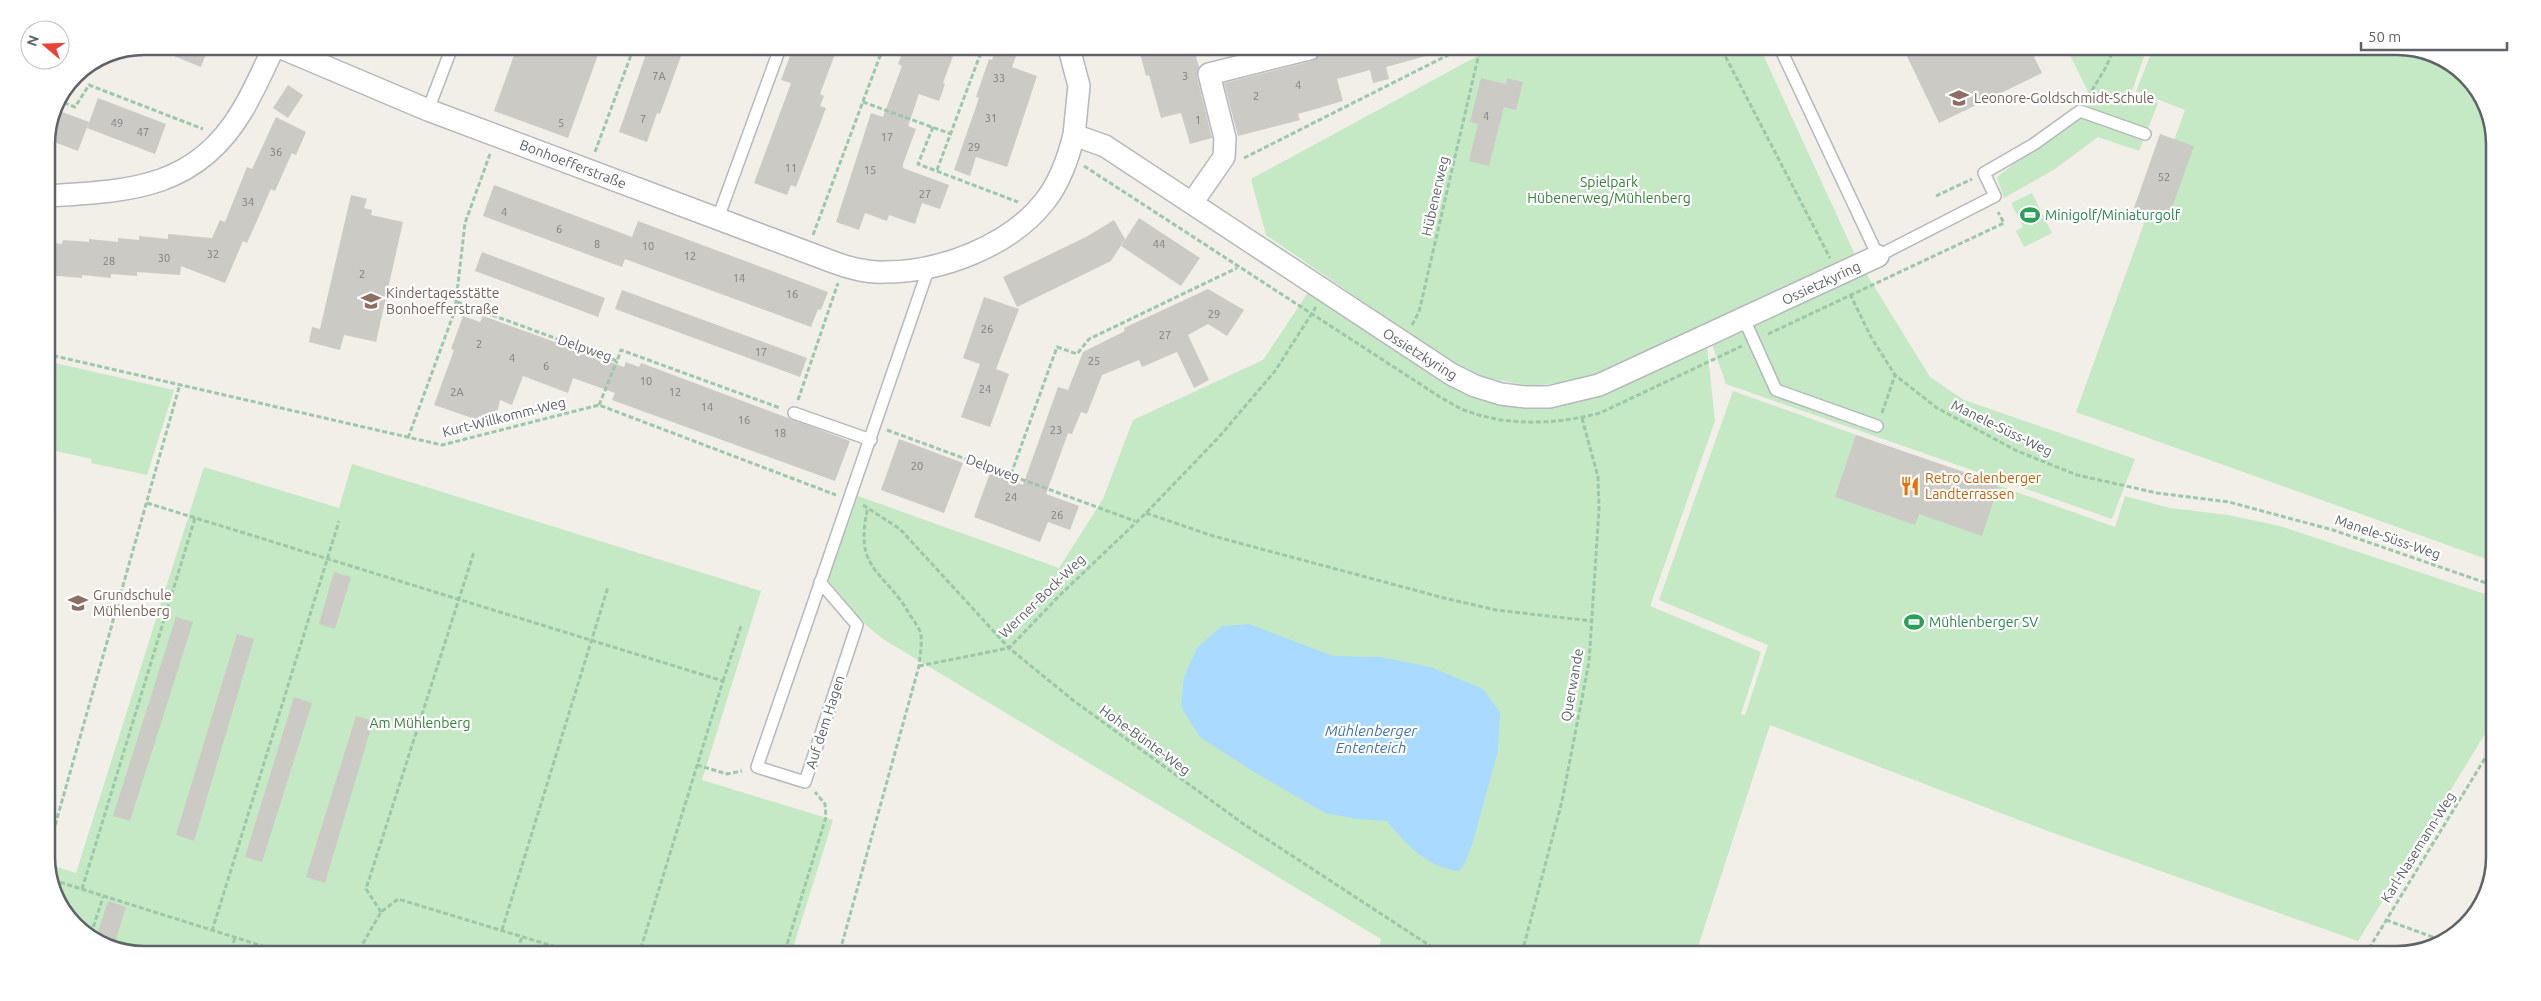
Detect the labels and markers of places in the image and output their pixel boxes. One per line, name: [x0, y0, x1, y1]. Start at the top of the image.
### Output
school or university icon: Leonore-Goldschmidt-Schule: [1948, 87, 1970, 109]
place label: Leonore-Goldschmidt-Schule: [1974, 90, 2154, 106]
sports icon: Minigolf/Miniaturgolf: [2019, 204, 2041, 226]
place label: Minigolf/Miniaturgolf: [2045, 207, 2181, 223]
place label: Kindertagesstätte Bonhoefferstraße: [386, 285, 499, 317]
school or university icon: Kindertagesstätte Bonhoefferstraße: [360, 290, 382, 312]
place label: Retro Calenberger Landterrassen: [1925, 470, 2042, 502]
restaurant icon: Retro Calenberger Landterrassen: [1899, 475, 1921, 497]
place label: Grundschule Mühlenberg: [93, 587, 172, 619]
school or university icon: Grundschule Mühlenberg: [67, 592, 89, 614]
sports icon: Mühlenberger SV: [1903, 611, 1925, 633]
place label: Mühlenberger SV: [1929, 614, 2038, 630]

